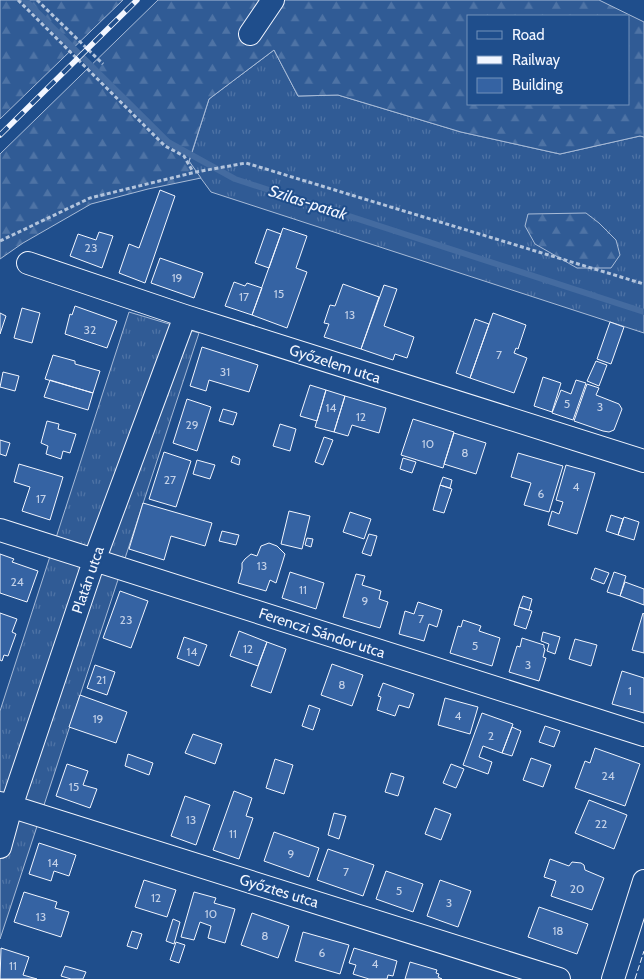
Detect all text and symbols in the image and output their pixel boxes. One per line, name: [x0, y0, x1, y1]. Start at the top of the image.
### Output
legend: [467, 15, 629, 105]
text: Road: [512, 26, 545, 44]
text: Railway: [512, 51, 561, 69]
text: Building: [512, 76, 563, 94]
water label: Szilas-patak: [266, 181, 350, 224]
house number: 23: [85, 240, 97, 255]
house number: 19: [172, 270, 183, 285]
house number: 15: [274, 286, 284, 301]
house number: 17: [239, 289, 249, 304]
house number: 13: [345, 307, 355, 322]
house number: 32: [84, 322, 96, 337]
street label: Győzelem utca: [287, 341, 384, 387]
house number: 7: [496, 347, 502, 362]
house number: 31: [220, 364, 230, 379]
house number: 5: [564, 396, 570, 411]
house number: 3: [597, 399, 603, 414]
house number: 14: [326, 400, 336, 415]
house number: 12: [356, 409, 366, 424]
house number: 29: [185, 417, 199, 432]
house number: 10: [422, 436, 434, 451]
house number: 8: [461, 445, 469, 460]
house number: 27: [164, 472, 176, 487]
house number: 4: [573, 479, 580, 494]
house number: 6: [538, 486, 545, 501]
house number: 17: [36, 491, 46, 506]
street label: Platán utca: [68, 543, 108, 616]
house number: 13: [257, 558, 267, 573]
house number: 24: [10, 574, 24, 589]
house number: 11: [299, 582, 307, 597]
house number: 9: [362, 593, 369, 608]
street label: Ferenczi Sándor utca: [257, 604, 388, 662]
house number: 7: [418, 611, 424, 626]
house number: 23: [120, 612, 132, 627]
house number: 5: [472, 638, 478, 653]
house number: 12: [243, 641, 253, 656]
house number: 14: [187, 644, 197, 659]
house number: 3: [525, 657, 531, 672]
house number: 21: [96, 672, 106, 687]
house number: 8: [338, 677, 346, 692]
house number: 1: [628, 683, 632, 698]
house number: 4: [455, 708, 462, 723]
house number: 19: [93, 711, 104, 726]
house number: 2: [488, 728, 494, 743]
house number: 24: [601, 768, 615, 783]
house number: 15: [69, 779, 79, 794]
house number: 13: [186, 812, 196, 827]
house number: 22: [595, 816, 607, 831]
house number: 11: [229, 826, 237, 841]
house number: 9: [288, 846, 295, 861]
house number: 14: [48, 855, 58, 870]
house number: 7: [343, 864, 349, 879]
street label: Győztes utca: [237, 870, 322, 912]
house number: 20: [570, 881, 584, 896]
house number: 5: [396, 883, 402, 898]
house number: 12: [151, 890, 161, 905]
house number: 3: [446, 895, 452, 910]
house number: 10: [205, 906, 217, 921]
house number: 13: [36, 909, 46, 924]
house number: 18: [552, 923, 564, 938]
house number: 8: [261, 928, 269, 943]
house number: 6: [319, 945, 326, 960]
house number: 4: [372, 956, 379, 971]
house number: 11: [9, 958, 17, 973]

